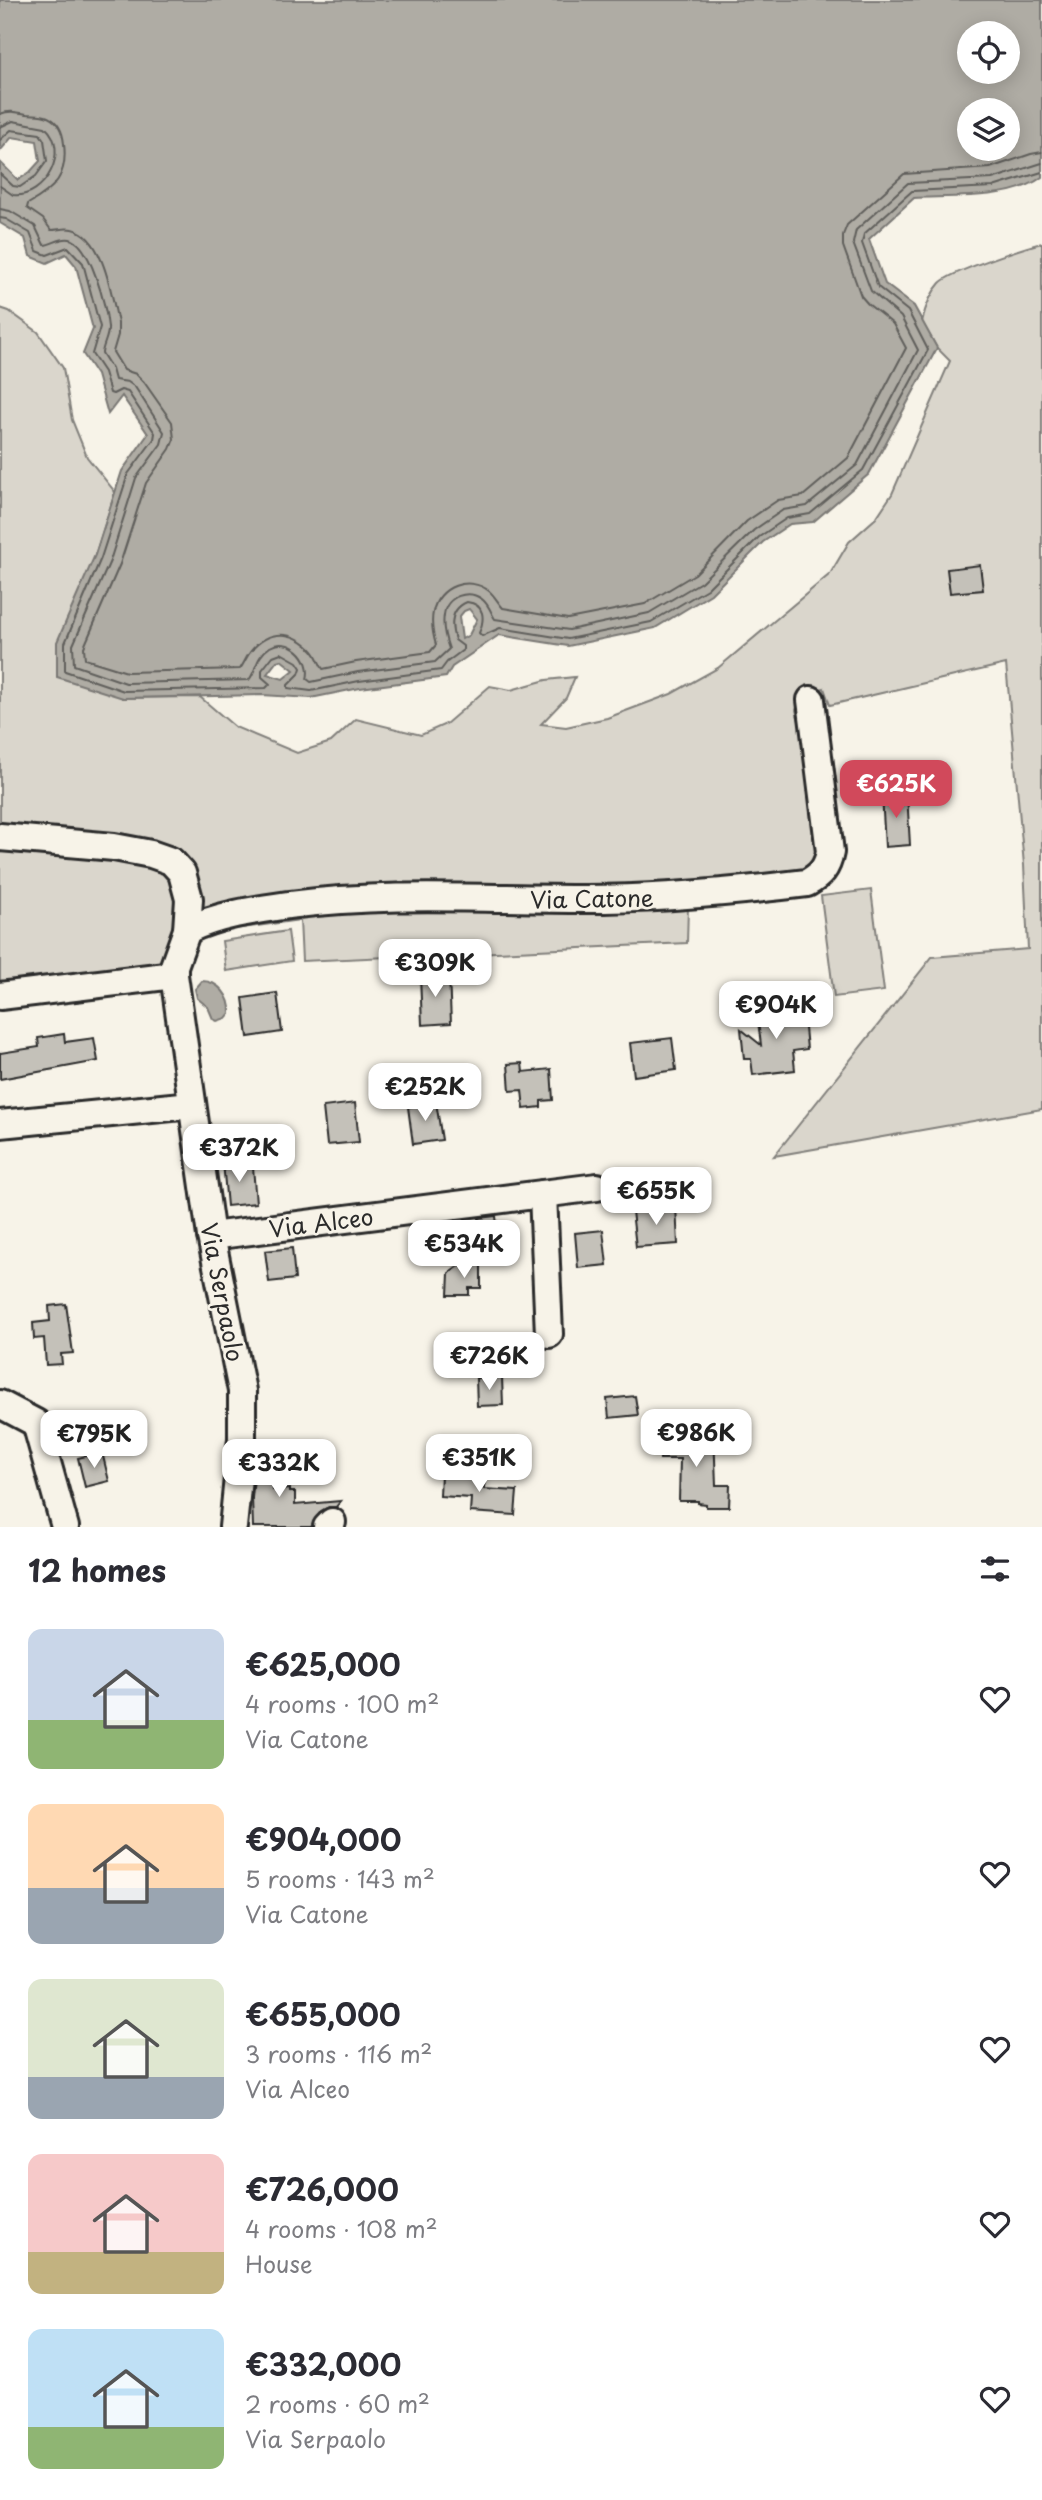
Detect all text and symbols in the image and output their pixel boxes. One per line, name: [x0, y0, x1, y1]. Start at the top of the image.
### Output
map controls: [957, 21, 1020, 161]
button: locate: [957, 21, 1020, 84]
button: layers: [957, 98, 1020, 161]
pin: €625K: [847, 760, 945, 820]
text: €625K: [856, 765, 936, 800]
street label: Via Catone: [530, 879, 654, 917]
pin: €309K: [386, 940, 484, 999]
text: €309K: [395, 944, 475, 979]
pin: €904K: [727, 982, 825, 1041]
text: €904K: [735, 986, 817, 1021]
pin: €252K: [376, 1064, 474, 1123]
text: €252K: [384, 1068, 466, 1103]
pin: €372K: [190, 1124, 288, 1184]
text: €372K: [199, 1129, 279, 1164]
pin: €655K: [607, 1168, 705, 1227]
text: €655K: [617, 1172, 695, 1207]
street label: Via Alceo: [267, 1198, 375, 1246]
street label: Via Serpaolo: [192, 1219, 254, 1365]
pin: €534K: [415, 1220, 513, 1280]
text: €534K: [424, 1225, 504, 1260]
pin: €726K: [440, 1332, 538, 1392]
text: €726K: [449, 1337, 529, 1372]
pin: €795K: [45, 1410, 143, 1470]
pin: €986K: [647, 1410, 745, 1469]
text: €986K: [657, 1414, 735, 1449]
text: €795K: [56, 1415, 132, 1450]
pin: €351K: [430, 1434, 528, 1494]
text: €351K: [442, 1439, 516, 1474]
pin: €332K: [230, 1440, 328, 1499]
text: €332K: [238, 1444, 320, 1479]
text: 12 homes: [28, 1547, 166, 1592]
icon: filters: [976, 1550, 1014, 1588]
text: €625,000: [245, 1641, 400, 1686]
icon: home: [84, 1657, 168, 1741]
icon: heart: [976, 1680, 1014, 1718]
text: 4 rooms · 100 m²: [245, 1686, 439, 1721]
text: Via Catone: [245, 1721, 369, 1756]
text: €904,000: [245, 1816, 401, 1861]
icon: home: [84, 1832, 168, 1916]
icon: heart: [976, 1855, 1014, 1893]
text: 5 rooms · 143 m²: [245, 1861, 435, 1896]
text: Via Catone: [245, 1896, 369, 1931]
text: €655,000: [245, 1991, 401, 2036]
icon: home: [84, 2007, 168, 2091]
icon: heart: [976, 2030, 1014, 2068]
text: 3 rooms · 116 m²: [245, 2036, 432, 2071]
text: Via Alceo: [245, 2071, 350, 2106]
text: €726,000: [245, 2166, 399, 2211]
icon: home: [84, 2182, 168, 2266]
icon: heart: [976, 2205, 1014, 2243]
text: 4 rooms · 108 m²: [245, 2211, 438, 2246]
text: House: [245, 2246, 312, 2281]
text: €332,000: [245, 2341, 401, 2386]
icon: home: [84, 2357, 168, 2441]
icon: heart: [976, 2380, 1014, 2418]
text: 2 rooms · 60 m²: [245, 2386, 430, 2421]
text: Via Serpaolo: [245, 2421, 386, 2456]

